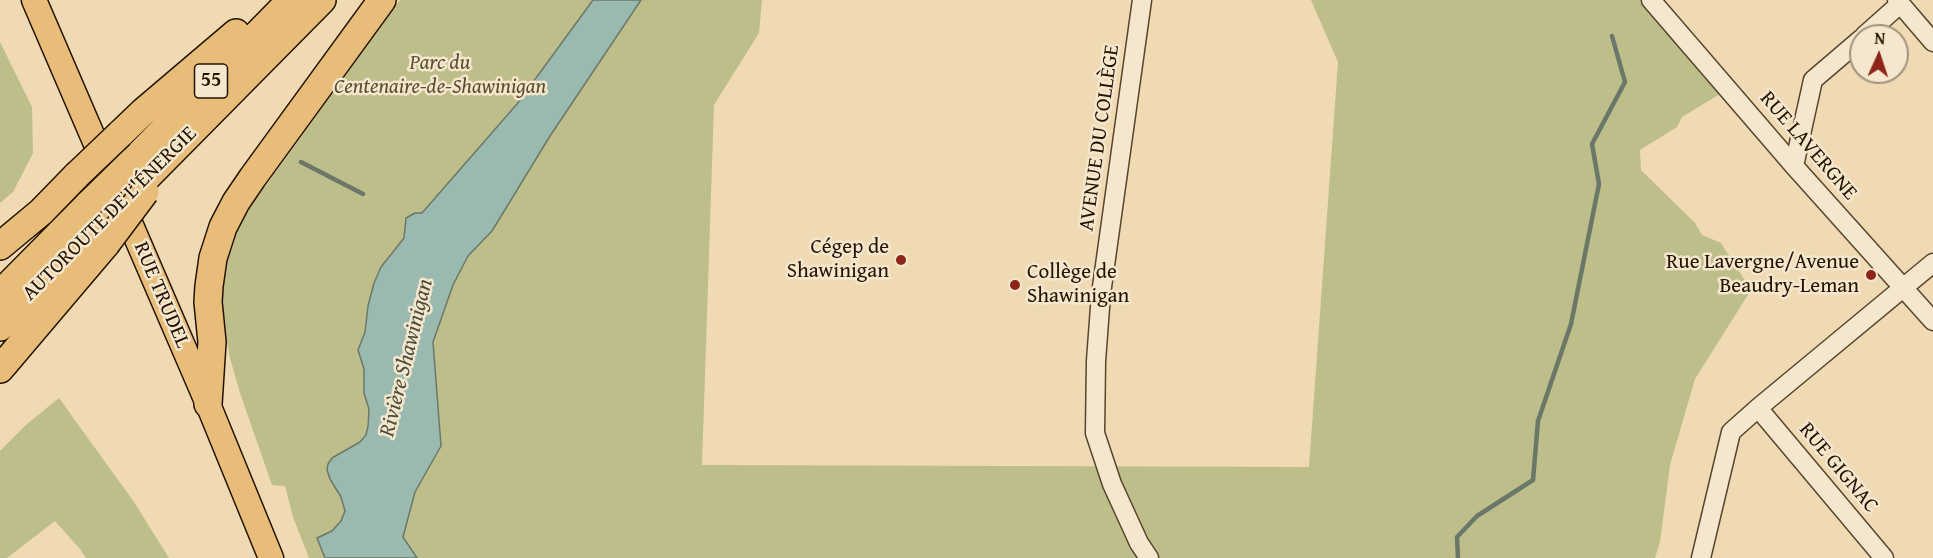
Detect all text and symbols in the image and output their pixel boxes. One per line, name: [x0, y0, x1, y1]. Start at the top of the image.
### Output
north arrow: [1849, 24, 1909, 84]
text: N: [1874, 26, 1886, 50]
street label: AVENUE DU COLLÈGE: [1074, 43, 1126, 233]
park label: Parc du Centenaire-de-Shawinigan: [334, 51, 546, 101]
road number: 55: [194, 64, 228, 98]
street label: RUE LAVERGNE: [1754, 87, 1862, 205]
street label: AUTOROUTE DE L'ÉNERGIE: [18, 122, 202, 306]
place label: Cégep de Shawinigan: [787, 235, 889, 285]
street label: RUE TRUDEL: [127, 238, 195, 352]
place label: Rue Lavergne/Avenue Beaudry-Leman: [1666, 250, 1859, 300]
marker: Cégep de Shawinigan: [894, 253, 908, 267]
place label: Collège de Shawinigan: [1027, 260, 1129, 310]
marker: Rue Lavergne/Avenue Beaudry-Leman: [1864, 268, 1878, 282]
water label: Rivière Shawinigan: [375, 276, 439, 440]
marker: Collège de Shawinigan: [1008, 278, 1022, 292]
street label: RUE GIGNAC: [1793, 418, 1883, 518]

